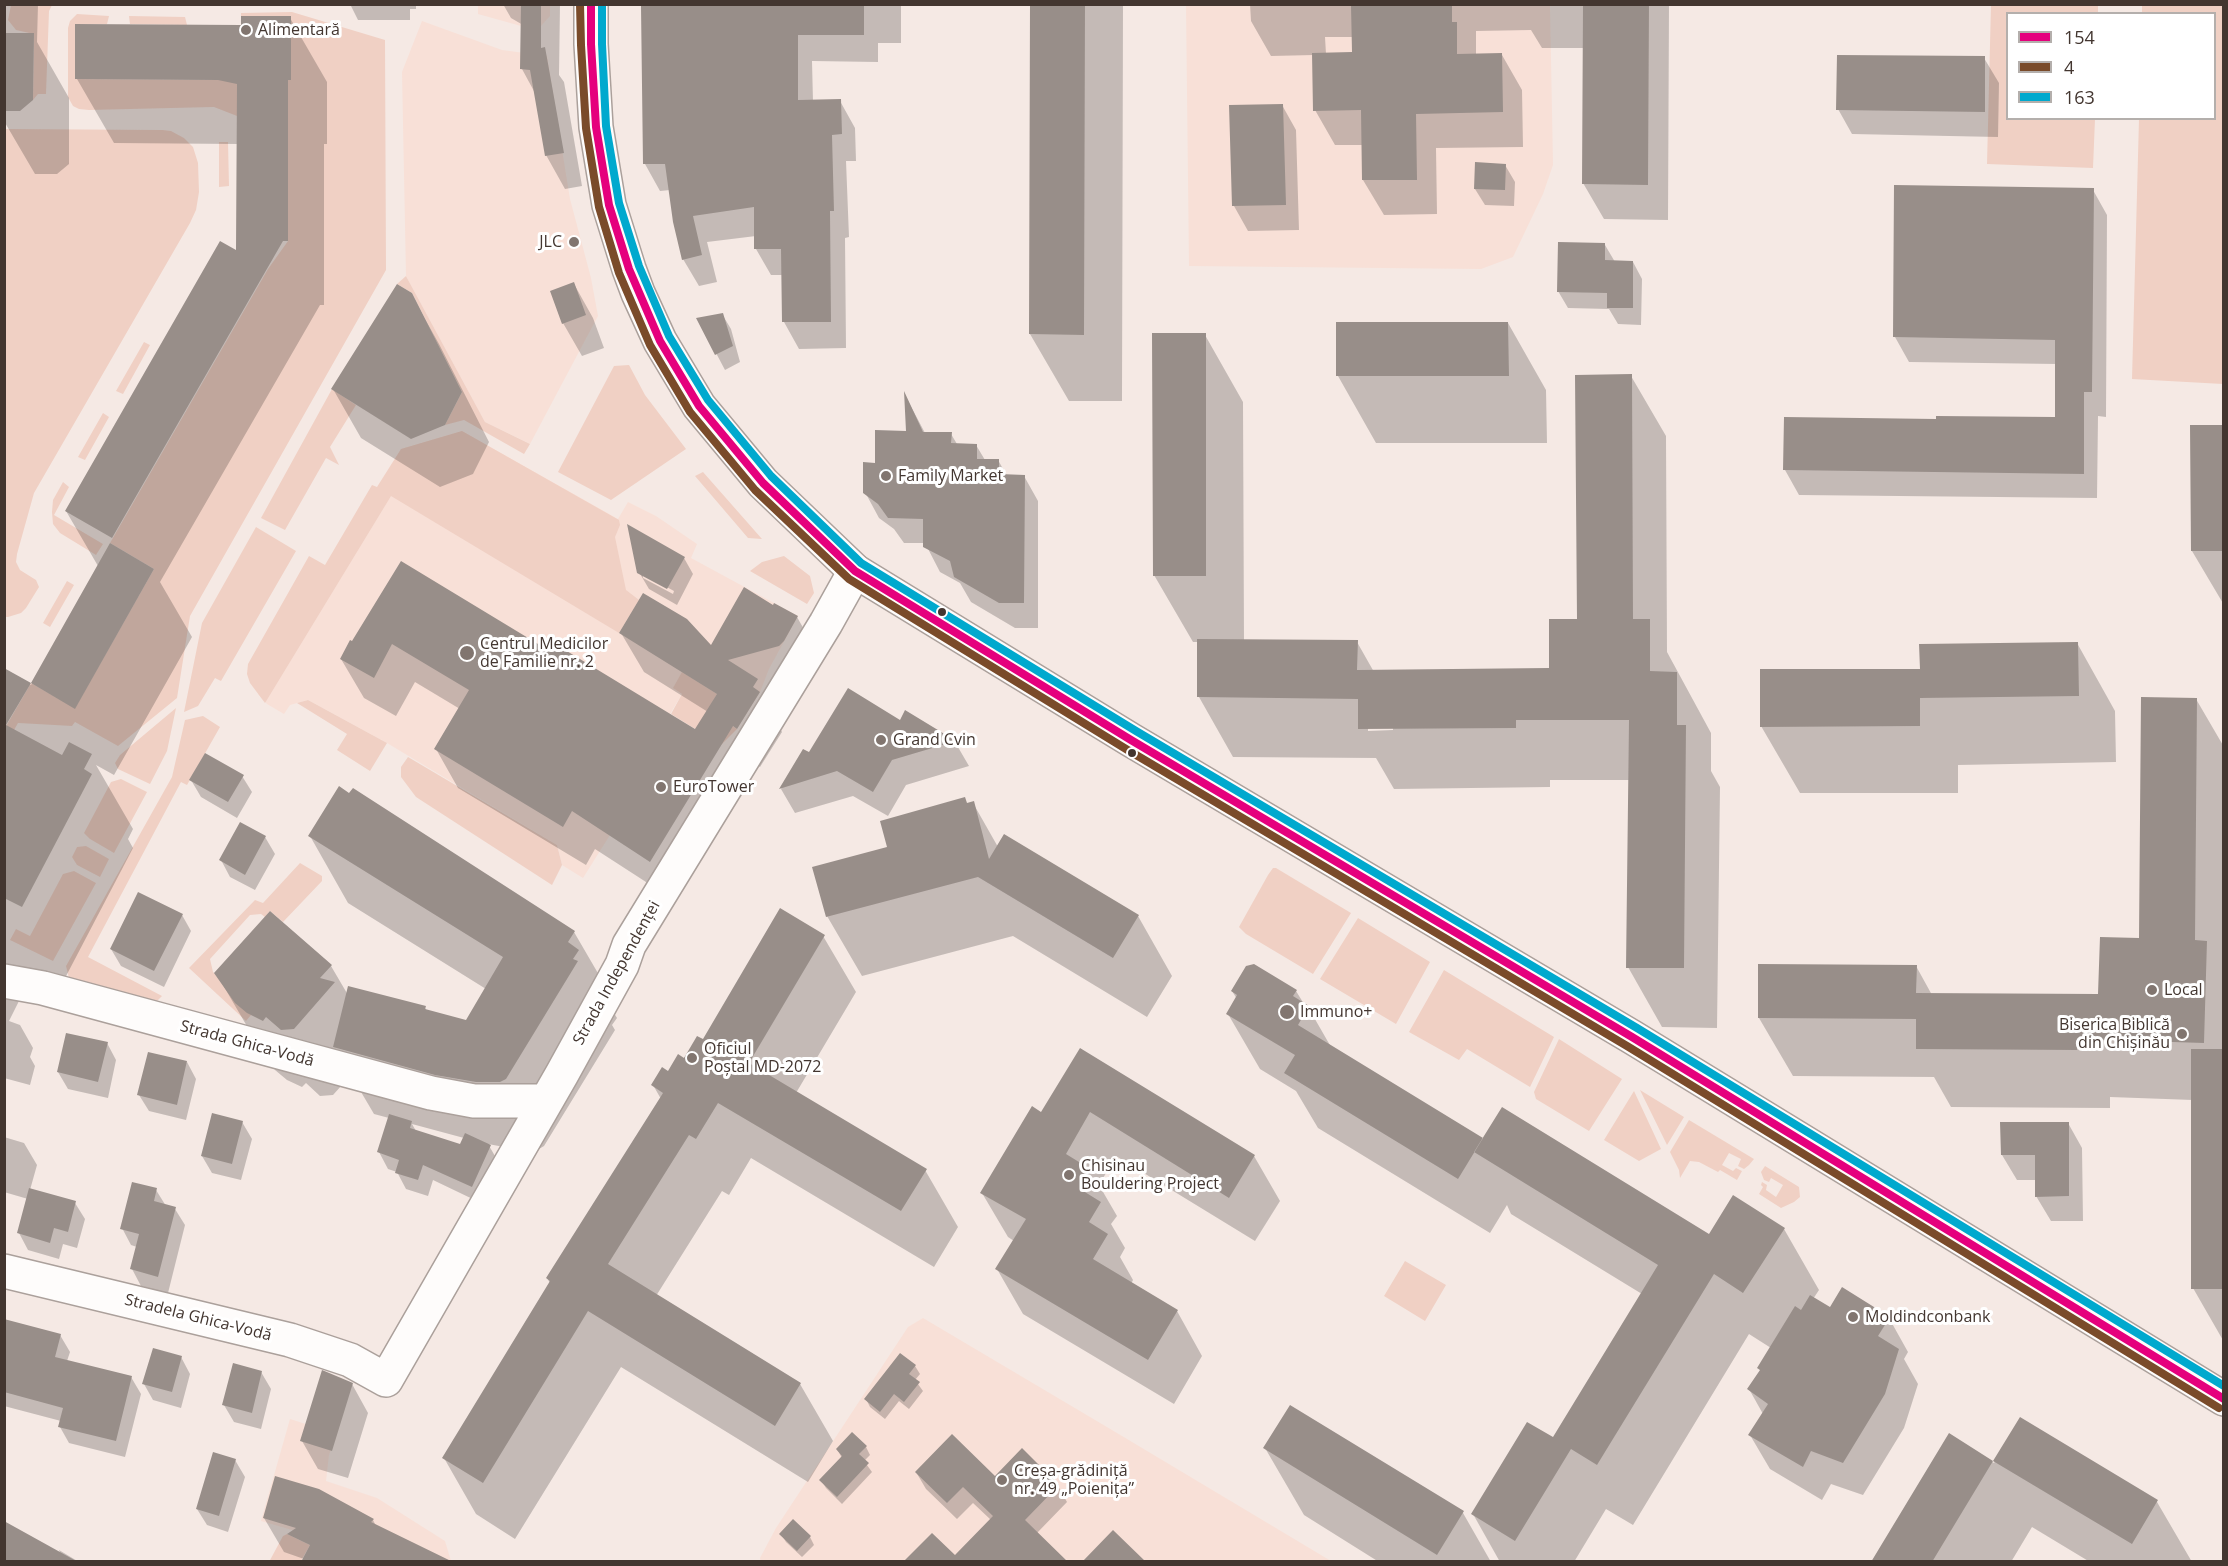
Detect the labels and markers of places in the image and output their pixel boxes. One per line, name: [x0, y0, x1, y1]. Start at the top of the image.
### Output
place label: Alimentară: [258, 20, 340, 40]
marker: Alimentară: [239, 23, 253, 37]
place label: JLC: [539, 232, 562, 252]
marker: JLC: [567, 235, 581, 249]
place label: Family Market: [898, 466, 1003, 486]
marker: Family Market: [879, 469, 893, 483]
unlabelled marker: [936, 606, 948, 618]
place label: Centrul Medicilor de Familie nr. 2: [480, 634, 608, 672]
marker: Centrul Medicilor de Familie nr. 2: [458, 644, 476, 662]
place label: Grand Cvin: [893, 730, 976, 750]
marker: Grand Cvin: [874, 733, 888, 747]
unlabelled marker: [1126, 747, 1138, 759]
place label: EuroTower: [673, 777, 754, 797]
marker: EuroTower: [654, 780, 668, 794]
place label: Local: [2164, 980, 2203, 1000]
marker: Local: [2145, 983, 2159, 997]
place label: Immuno+: [1300, 1002, 1372, 1022]
marker: Immuno+: [1278, 1003, 1296, 1021]
place label: Biserica Biblică din Chișinău: [2059, 1015, 2170, 1053]
marker: Biserica Biblică din Chișinău: [2175, 1027, 2189, 1041]
place label: Oficiul Poștal MD-2072: [704, 1039, 821, 1077]
marker: Oficiul Poștal MD-2072: [685, 1051, 699, 1065]
place label: Chisinau Bouldering Project: [1081, 1156, 1219, 1194]
marker: Chisinau Bouldering Project: [1062, 1168, 1076, 1182]
place label: Moldindconbank: [1865, 1307, 1990, 1327]
marker: Moldindconbank: [1846, 1310, 1860, 1324]
place label: Creșa-grădiniță nr. 49 „Poienița”: [1014, 1461, 1134, 1499]
marker: Creșa-grădiniță nr. 49 „Poienița”: [995, 1473, 1009, 1487]

